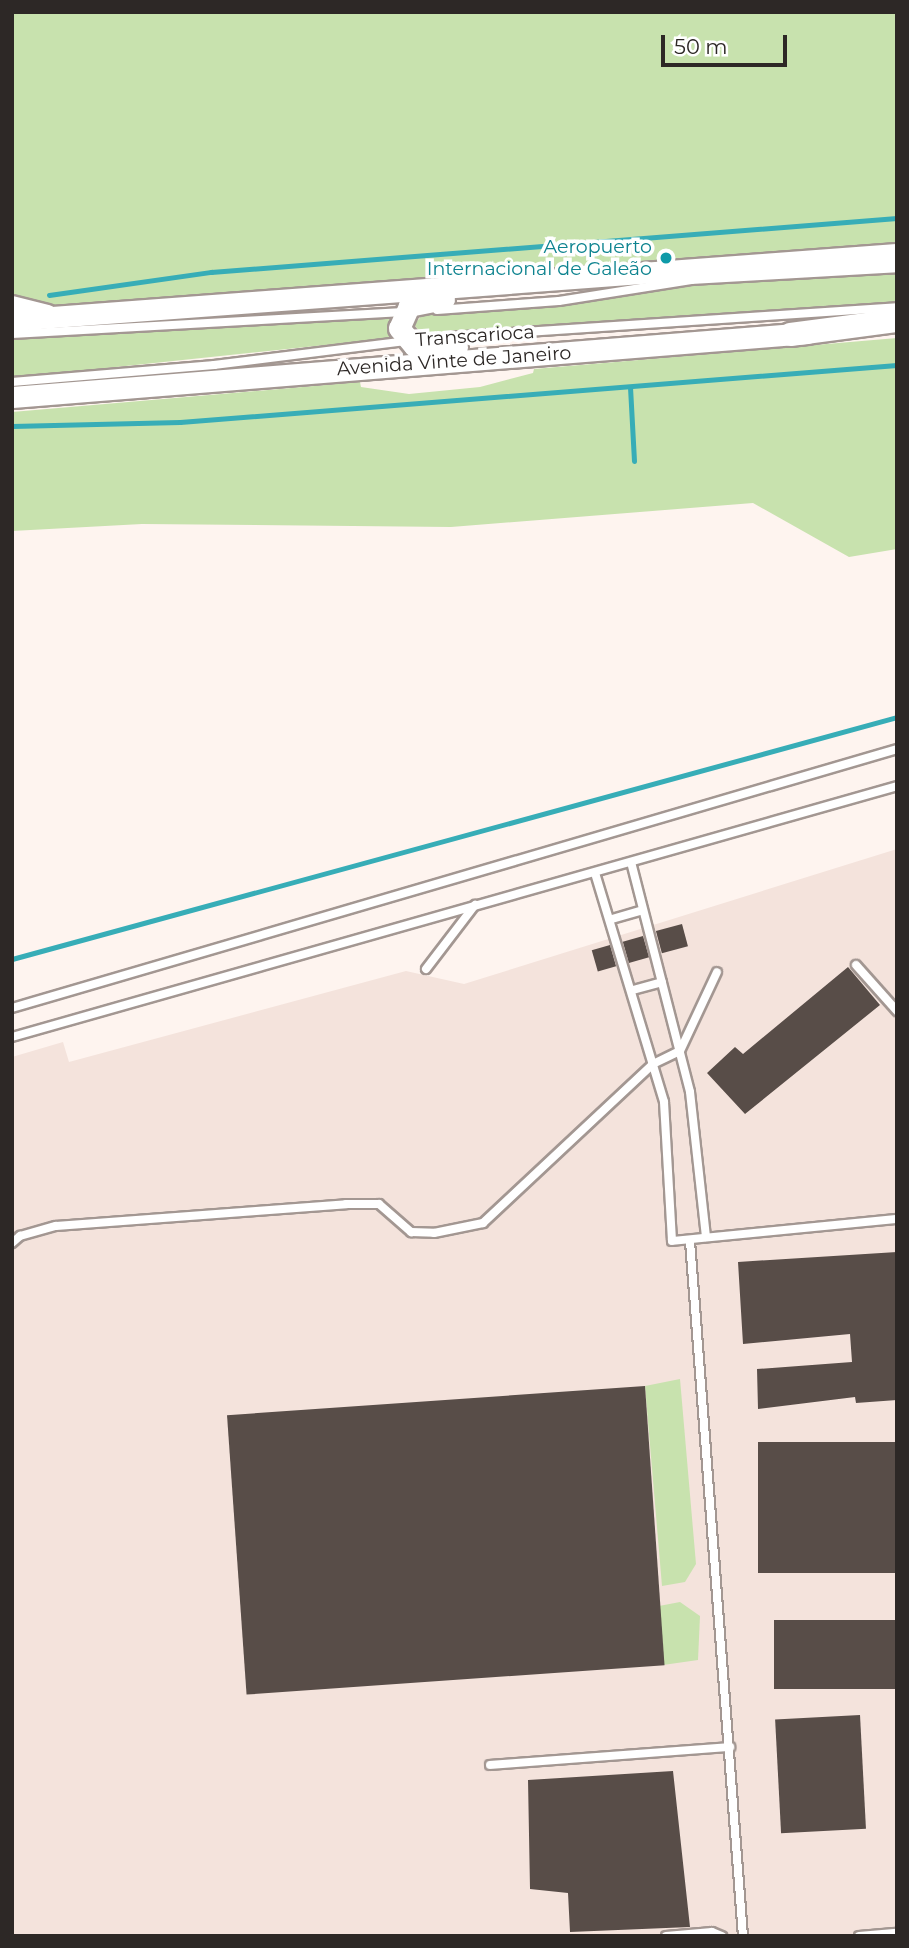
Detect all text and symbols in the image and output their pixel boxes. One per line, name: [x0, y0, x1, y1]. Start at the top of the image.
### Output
scale bar: [664, 21, 790, 65]
text: 50 m: [674, 34, 728, 59]
place label: Aeropuerto Internacional de Galeão: [427, 236, 652, 280]
marker: Aeropuerto Internacional de Galeão: [658, 250, 674, 266]
street label: Transcarioca: [415, 320, 535, 352]
street label: Avenida Vinte de Janeiro: [336, 341, 572, 381]

